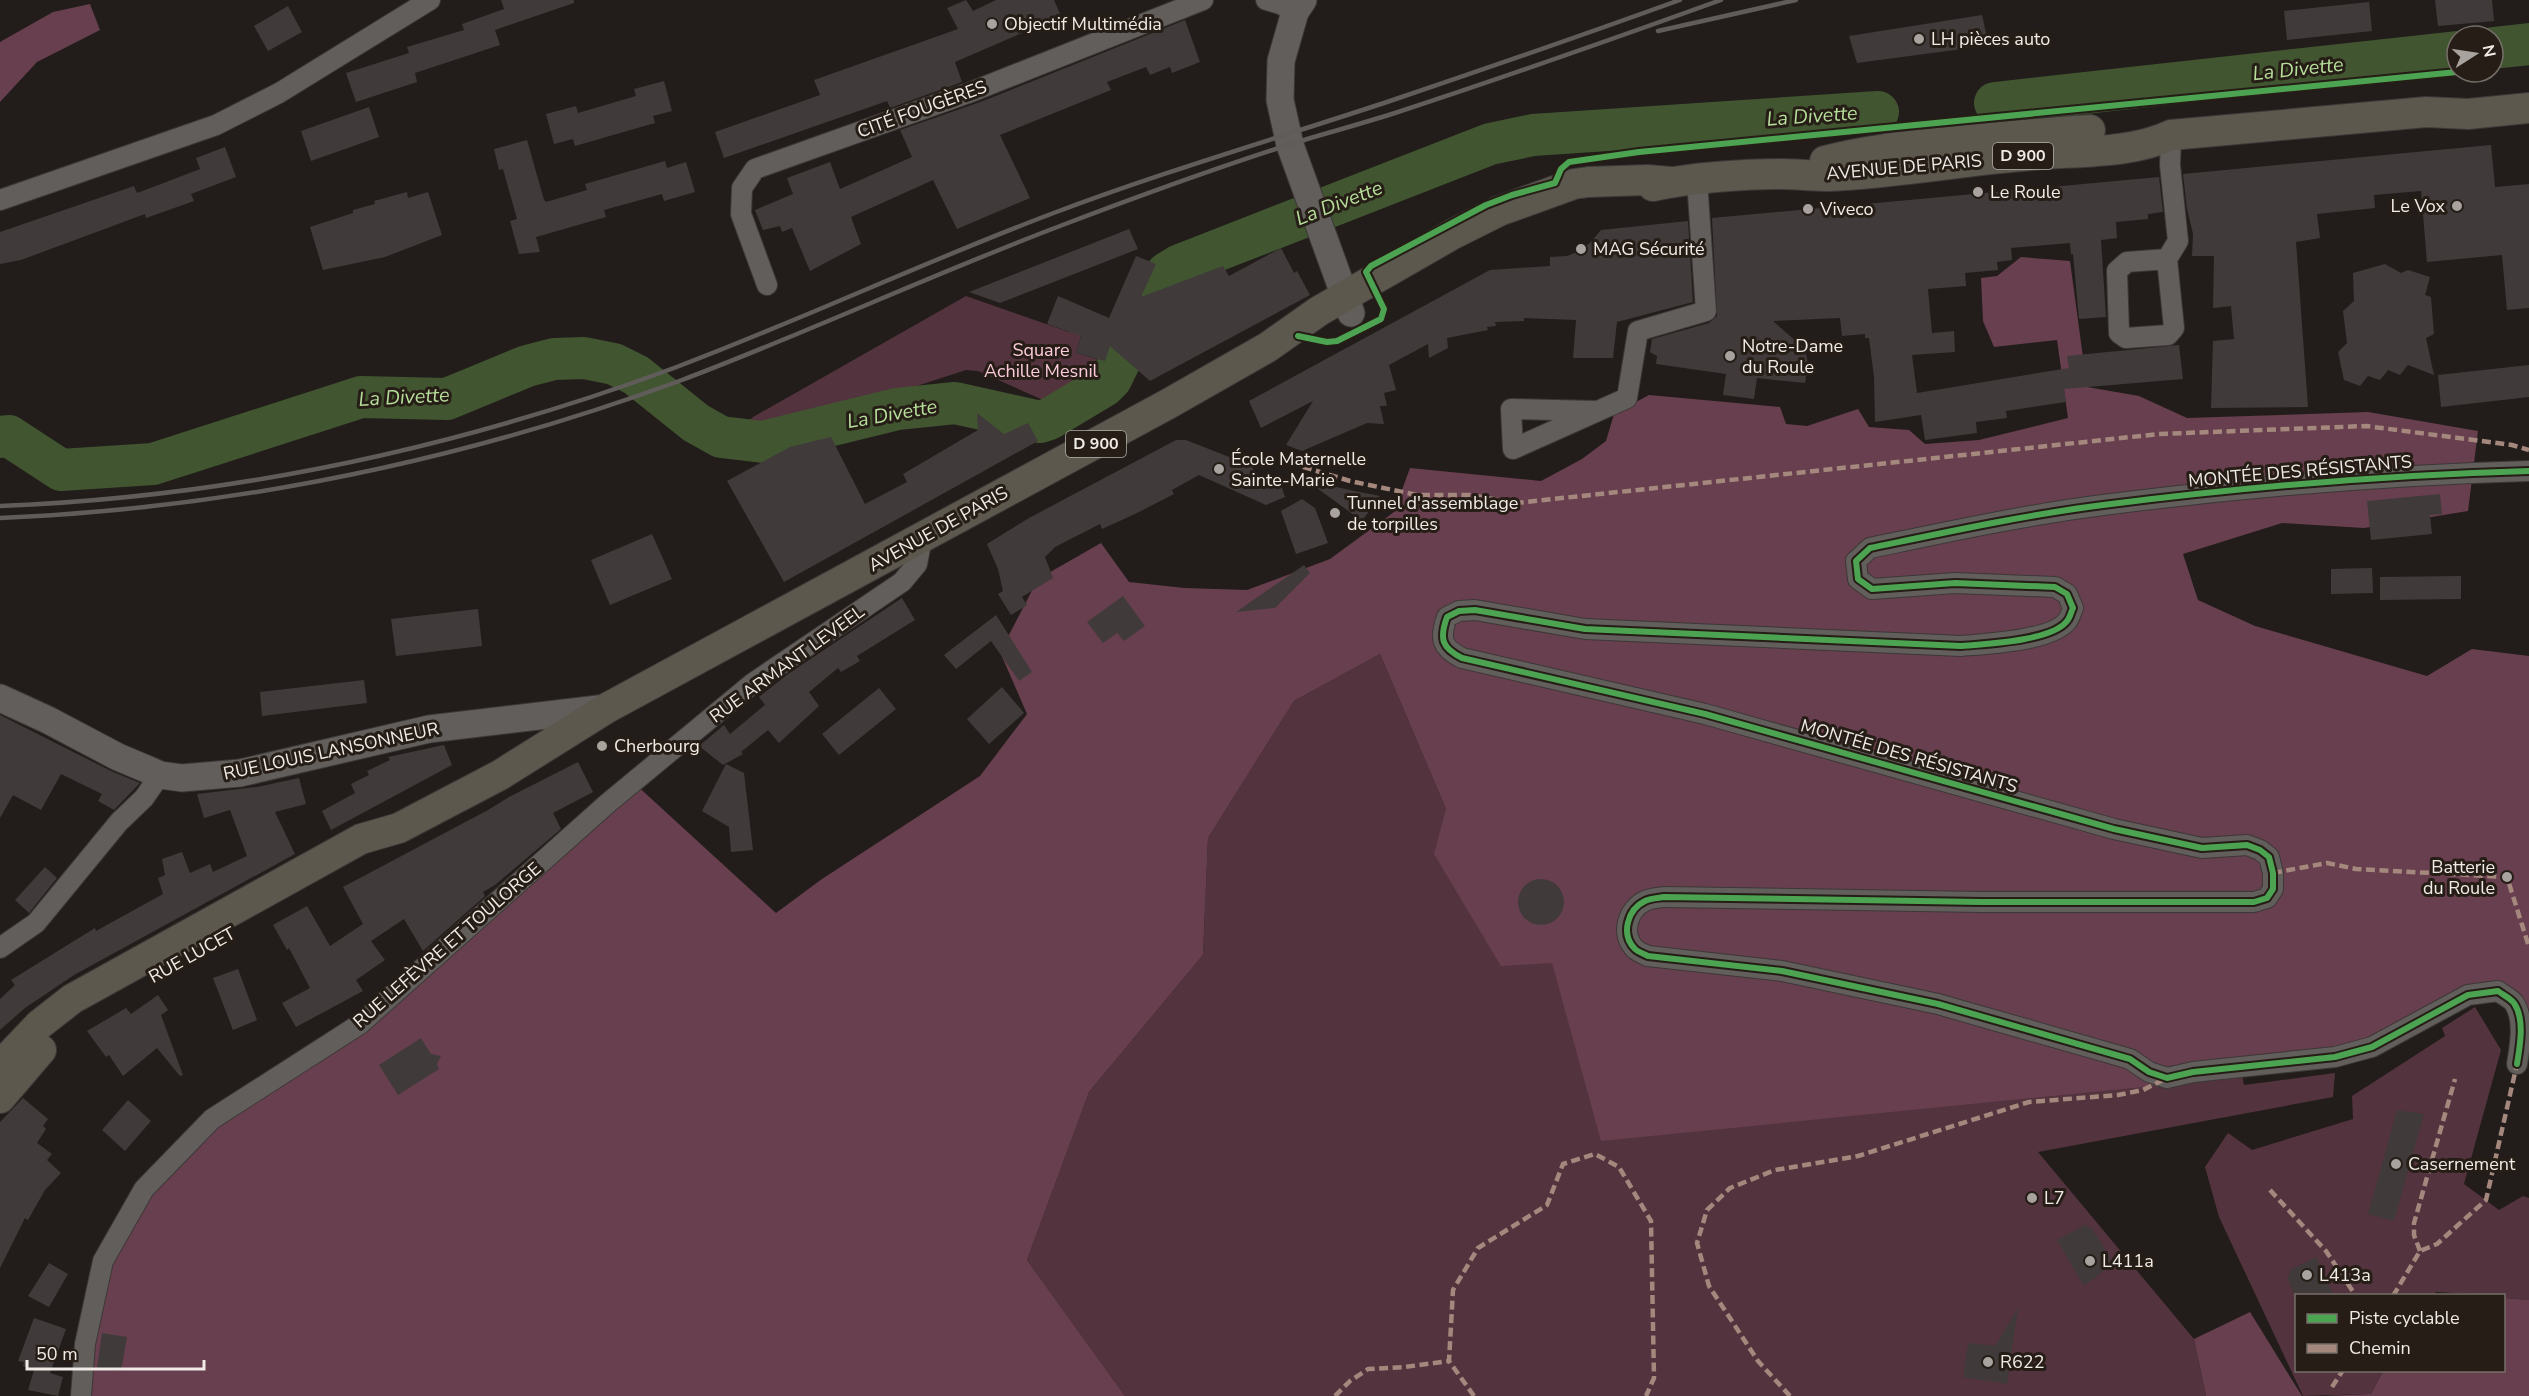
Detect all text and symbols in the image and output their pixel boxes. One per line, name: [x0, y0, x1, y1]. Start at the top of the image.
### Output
place label: Objectif Multimédia: [1004, 12, 1162, 36]
marker: Objectif Multimédia: [985, 17, 999, 31]
north arrow: [2445, 24, 2505, 84]
place label: LH pièces auto: [1931, 27, 2050, 51]
marker: LH pièces auto: [1912, 32, 1926, 46]
text: N: [2477, 43, 2501, 59]
water label: La Divette: [2251, 51, 2345, 87]
street label: CITÉ FOUGÈRES: [854, 74, 990, 144]
water label: La Divette: [1766, 99, 1859, 133]
road number: D 900: [1993, 143, 2053, 169]
street label: AVENUE DE PARIS: [1825, 148, 1983, 186]
water label: La Divette: [1292, 174, 1387, 232]
place label: Le Roule: [1990, 180, 2061, 204]
marker: Le Roule: [1971, 185, 1985, 199]
place label: Le Vox: [2391, 194, 2446, 218]
place label: Viveco: [1819, 197, 1873, 221]
marker: Le Vox: [2450, 199, 2464, 213]
marker: Viveco: [1801, 202, 1815, 216]
place label: MAG Sécurité: [1593, 237, 1704, 261]
marker: MAG Sécurité: [1574, 242, 1588, 256]
place label: Notre-Dame du Roule: [1742, 334, 1843, 379]
park label: Square Achille Mesnil: [984, 338, 1099, 383]
marker: Notre-Dame du Roule: [1723, 349, 1737, 363]
water label: La Divette: [358, 381, 451, 413]
water label: La Divette: [845, 393, 940, 435]
road number: D 900: [1066, 431, 1126, 457]
place label: École Maternelle Sainte-Marie: [1231, 447, 1366, 492]
street label: MONTÉE DES RÉSISTANTS: [2187, 449, 2413, 493]
marker: École Maternelle Sainte-Marie: [1212, 462, 1226, 476]
street label: AVENUE DE PARIS: [864, 481, 1012, 577]
place label: Tunnel d'assemblage de torpilles: [1347, 491, 1518, 536]
marker: Tunnel d'assemblage de torpilles: [1328, 506, 1342, 520]
street label: RUE ARMANT LEVEEL: [705, 599, 869, 728]
street label: MONTÉE DES RÉSISTANTS: [1798, 714, 2020, 798]
street label: RUE LOUIS LANSONNEUR: [221, 716, 441, 786]
place label: Cherbourg: [614, 734, 700, 758]
marker: Cherbourg: [595, 739, 609, 753]
place label: Batterie du Roule: [2423, 855, 2495, 900]
street label: RUE LEFÈVRE ET TOULORGE: [348, 857, 546, 1033]
marker: Batterie du Roule: [2500, 870, 2514, 884]
street label: RUE LUCET: [144, 921, 240, 989]
place label: Casernement: [2408, 1152, 2516, 1176]
marker: Casernement: [2389, 1157, 2403, 1171]
place label: L7: [2044, 1186, 2065, 1210]
marker: L7: [2025, 1191, 2039, 1205]
place label: L411a: [2102, 1249, 2154, 1273]
marker: L411a: [2083, 1254, 2097, 1268]
place label: L413a: [2319, 1263, 2371, 1287]
marker: L413a: [2300, 1268, 2314, 1282]
legend: [2295, 1294, 2505, 1372]
text: Piste cyclable: [2349, 1306, 2460, 1330]
scale bar: [27, 1333, 204, 1371]
text: Chemin: [2349, 1336, 2411, 1360]
text: 50 m: [36, 1342, 78, 1366]
place label: R622: [2000, 1350, 2044, 1374]
marker: R622: [1981, 1355, 1995, 1369]

